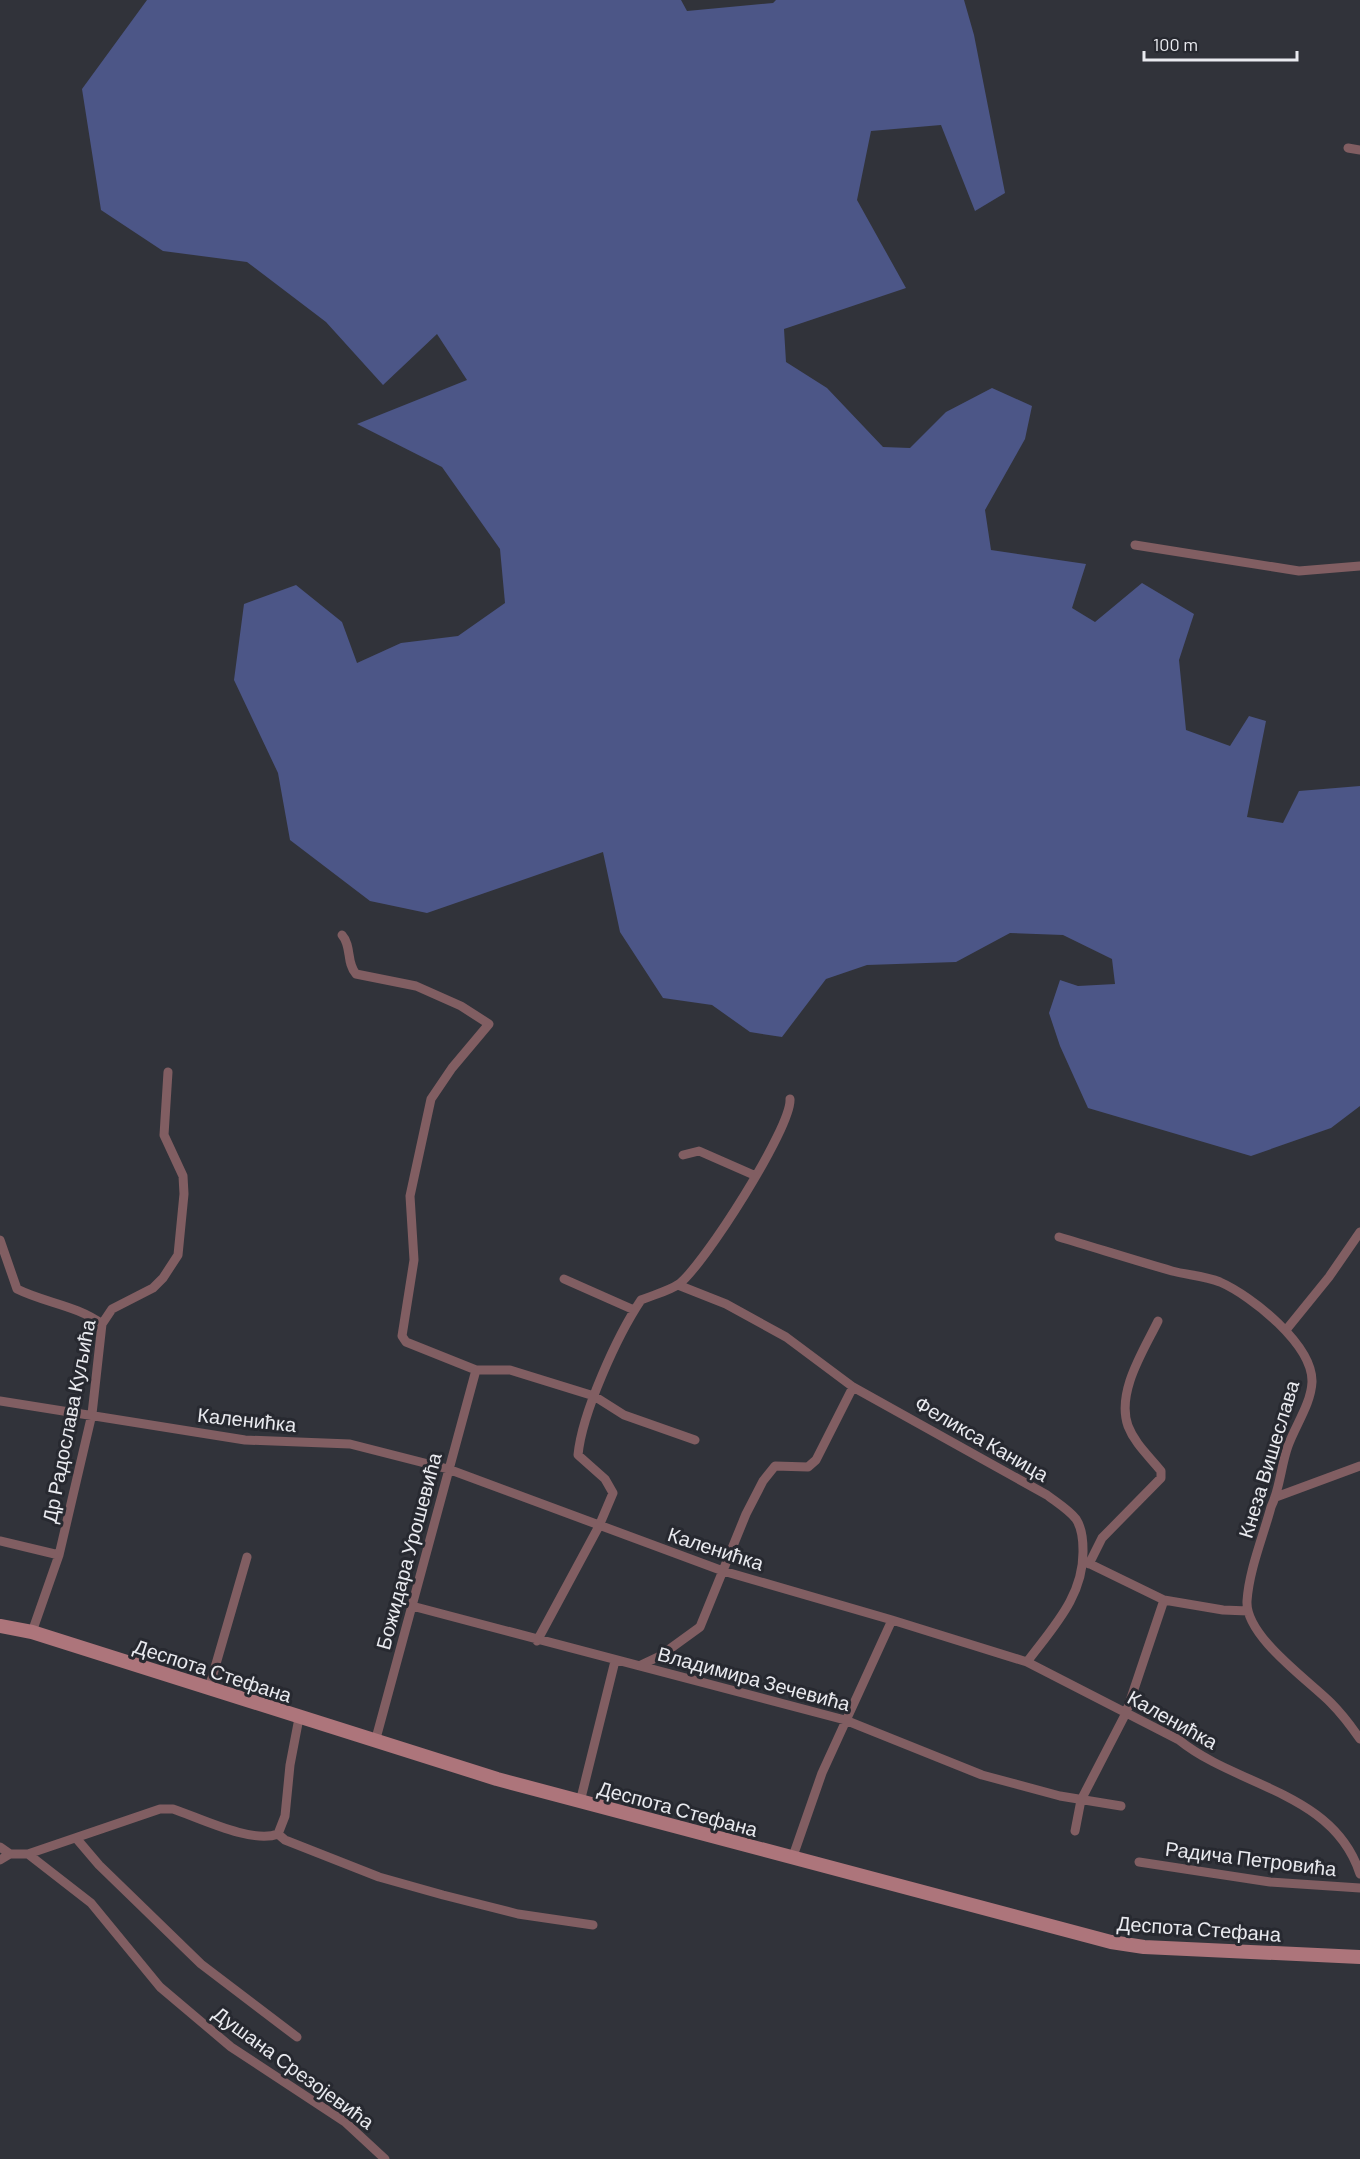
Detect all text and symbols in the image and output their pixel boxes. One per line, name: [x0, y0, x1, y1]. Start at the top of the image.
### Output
scale bar: [1144, 24, 1297, 62]
text: 100 m: [1153, 33, 1198, 55]
street label: Др Радослава Куљића: [36, 1316, 100, 1525]
street label: Кнеза Вишеслава: [1233, 1376, 1304, 1541]
street label: Феликса Каница: [911, 1390, 1054, 1486]
street label: Каленићка: [196, 1402, 298, 1436]
street label: Божидара Урошевића: [370, 1449, 446, 1652]
street label: Каленићка: [665, 1521, 768, 1575]
street label: Деспота Стефана: [131, 1633, 296, 1707]
street label: Владимира Зечевића: [655, 1641, 854, 1715]
street label: Каленићка: [1124, 1684, 1223, 1754]
street label: Деспота Стефана: [595, 1775, 761, 1841]
street label: Радича Петровића: [1164, 1836, 1339, 1881]
street label: Деспота Стефана: [1116, 1910, 1283, 1946]
street label: Душана Срезојевића: [209, 2000, 380, 2134]

